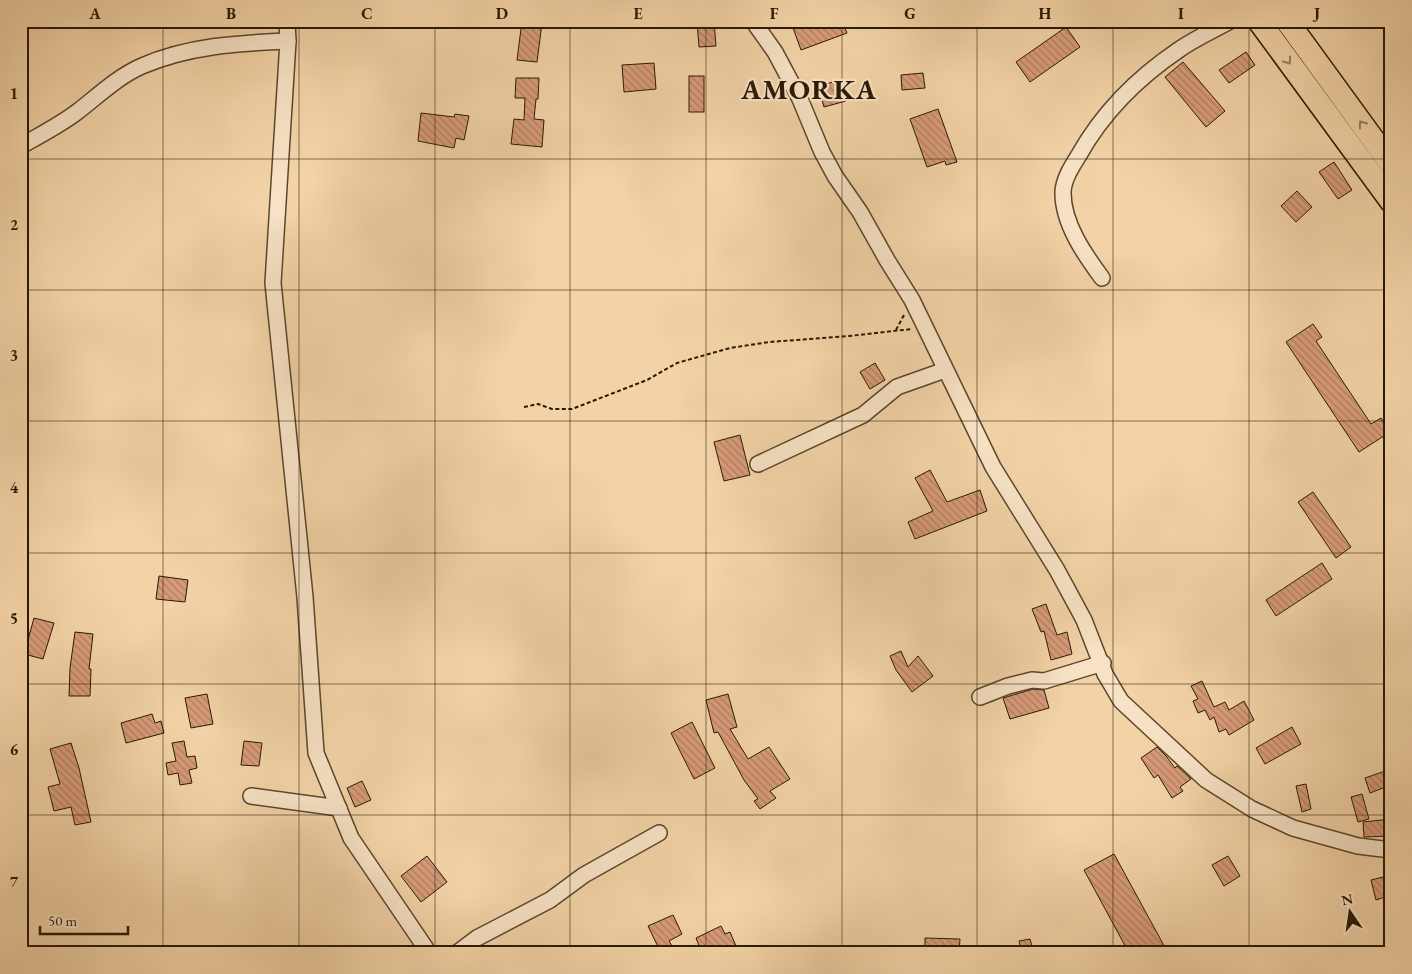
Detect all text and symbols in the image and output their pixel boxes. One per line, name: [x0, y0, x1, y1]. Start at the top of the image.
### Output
text: A: [88, 3, 101, 24]
text: B: [226, 3, 236, 24]
text: C: [361, 3, 373, 24]
text: D: [496, 3, 508, 24]
text: E: [633, 3, 643, 24]
text: F: [770, 3, 779, 24]
text: G: [904, 3, 916, 24]
text: H: [1039, 3, 1052, 24]
text: I: [1178, 3, 1184, 24]
text: J: [1312, 3, 1320, 24]
one-way arrow: [1282, 55, 1291, 65]
district label: AMORKA: [740, 71, 877, 107]
text: 1: [10, 83, 18, 104]
one-way arrow: [1359, 121, 1368, 130]
text: 2: [10, 214, 19, 235]
text: 3: [10, 345, 18, 366]
text: 4: [10, 477, 19, 498]
text: 5: [10, 608, 18, 629]
text: 6: [10, 739, 19, 760]
text: 7: [10, 871, 19, 892]
north arrow: [1324, 886, 1374, 936]
text: N: [1340, 889, 1355, 909]
scale bar: [40, 904, 128, 936]
text: 50 m: [48, 911, 77, 930]

